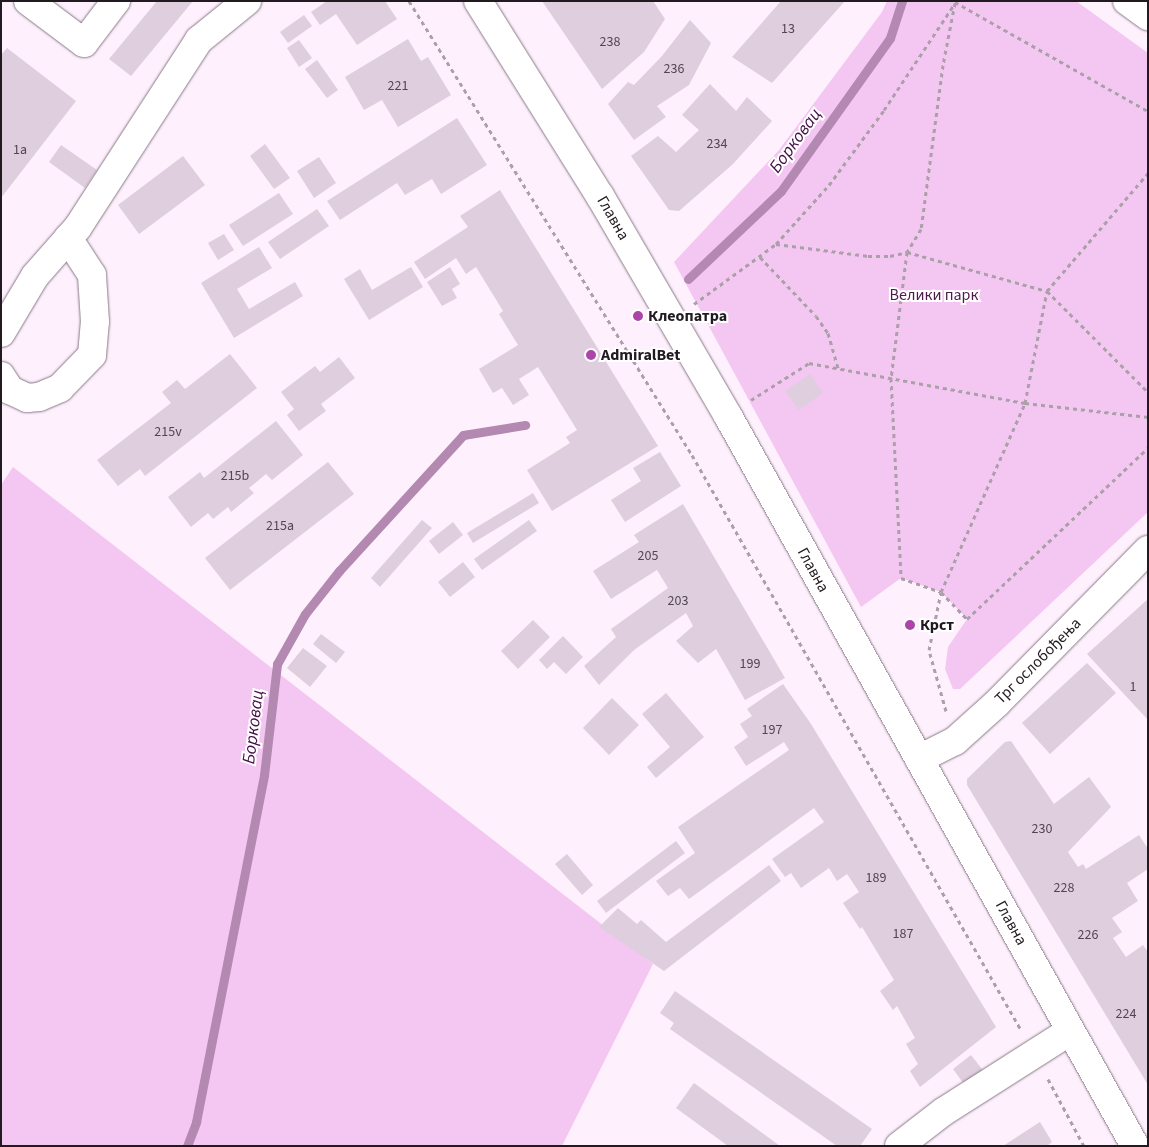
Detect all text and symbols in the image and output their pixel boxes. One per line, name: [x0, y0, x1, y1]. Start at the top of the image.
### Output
house number: 13: [781, 21, 795, 37]
house number: 238: [600, 34, 620, 50]
house number: 236: [664, 61, 684, 77]
house number: 221: [388, 78, 408, 94]
water label: Борковац: [765, 105, 827, 177]
house number: 234: [707, 136, 727, 152]
house number: 1a: [13, 142, 27, 158]
street label: Главна: [593, 192, 633, 244]
park label: Велики парк: [890, 285, 978, 305]
place label: Клеопатра: [648, 306, 727, 326]
marker: Клеопатра: [632, 310, 644, 322]
place label: AdmiralBet: [601, 345, 680, 365]
marker: AdmiralBet: [585, 349, 597, 361]
house number: 215v: [154, 424, 182, 440]
house number: 215b: [221, 468, 249, 484]
house number: 215a: [266, 518, 294, 534]
street label: Главна: [793, 544, 833, 596]
house number: 205: [638, 548, 658, 564]
house number: 203: [668, 593, 688, 609]
street label: Трг ослобођења: [991, 614, 1085, 708]
place label: Крст: [920, 615, 954, 635]
marker: Крст: [904, 619, 916, 631]
house number: 199: [740, 656, 760, 672]
house number: 1: [1130, 679, 1136, 695]
water label: Борковац: [239, 689, 269, 765]
house number: 197: [762, 722, 782, 738]
house number: 230: [1032, 821, 1052, 837]
house number: 189: [866, 870, 886, 886]
house number: 228: [1054, 880, 1074, 896]
street label: Главна: [991, 897, 1031, 949]
house number: 187: [893, 926, 913, 942]
house number: 226: [1078, 927, 1098, 943]
house number: 224: [1116, 1006, 1136, 1022]

